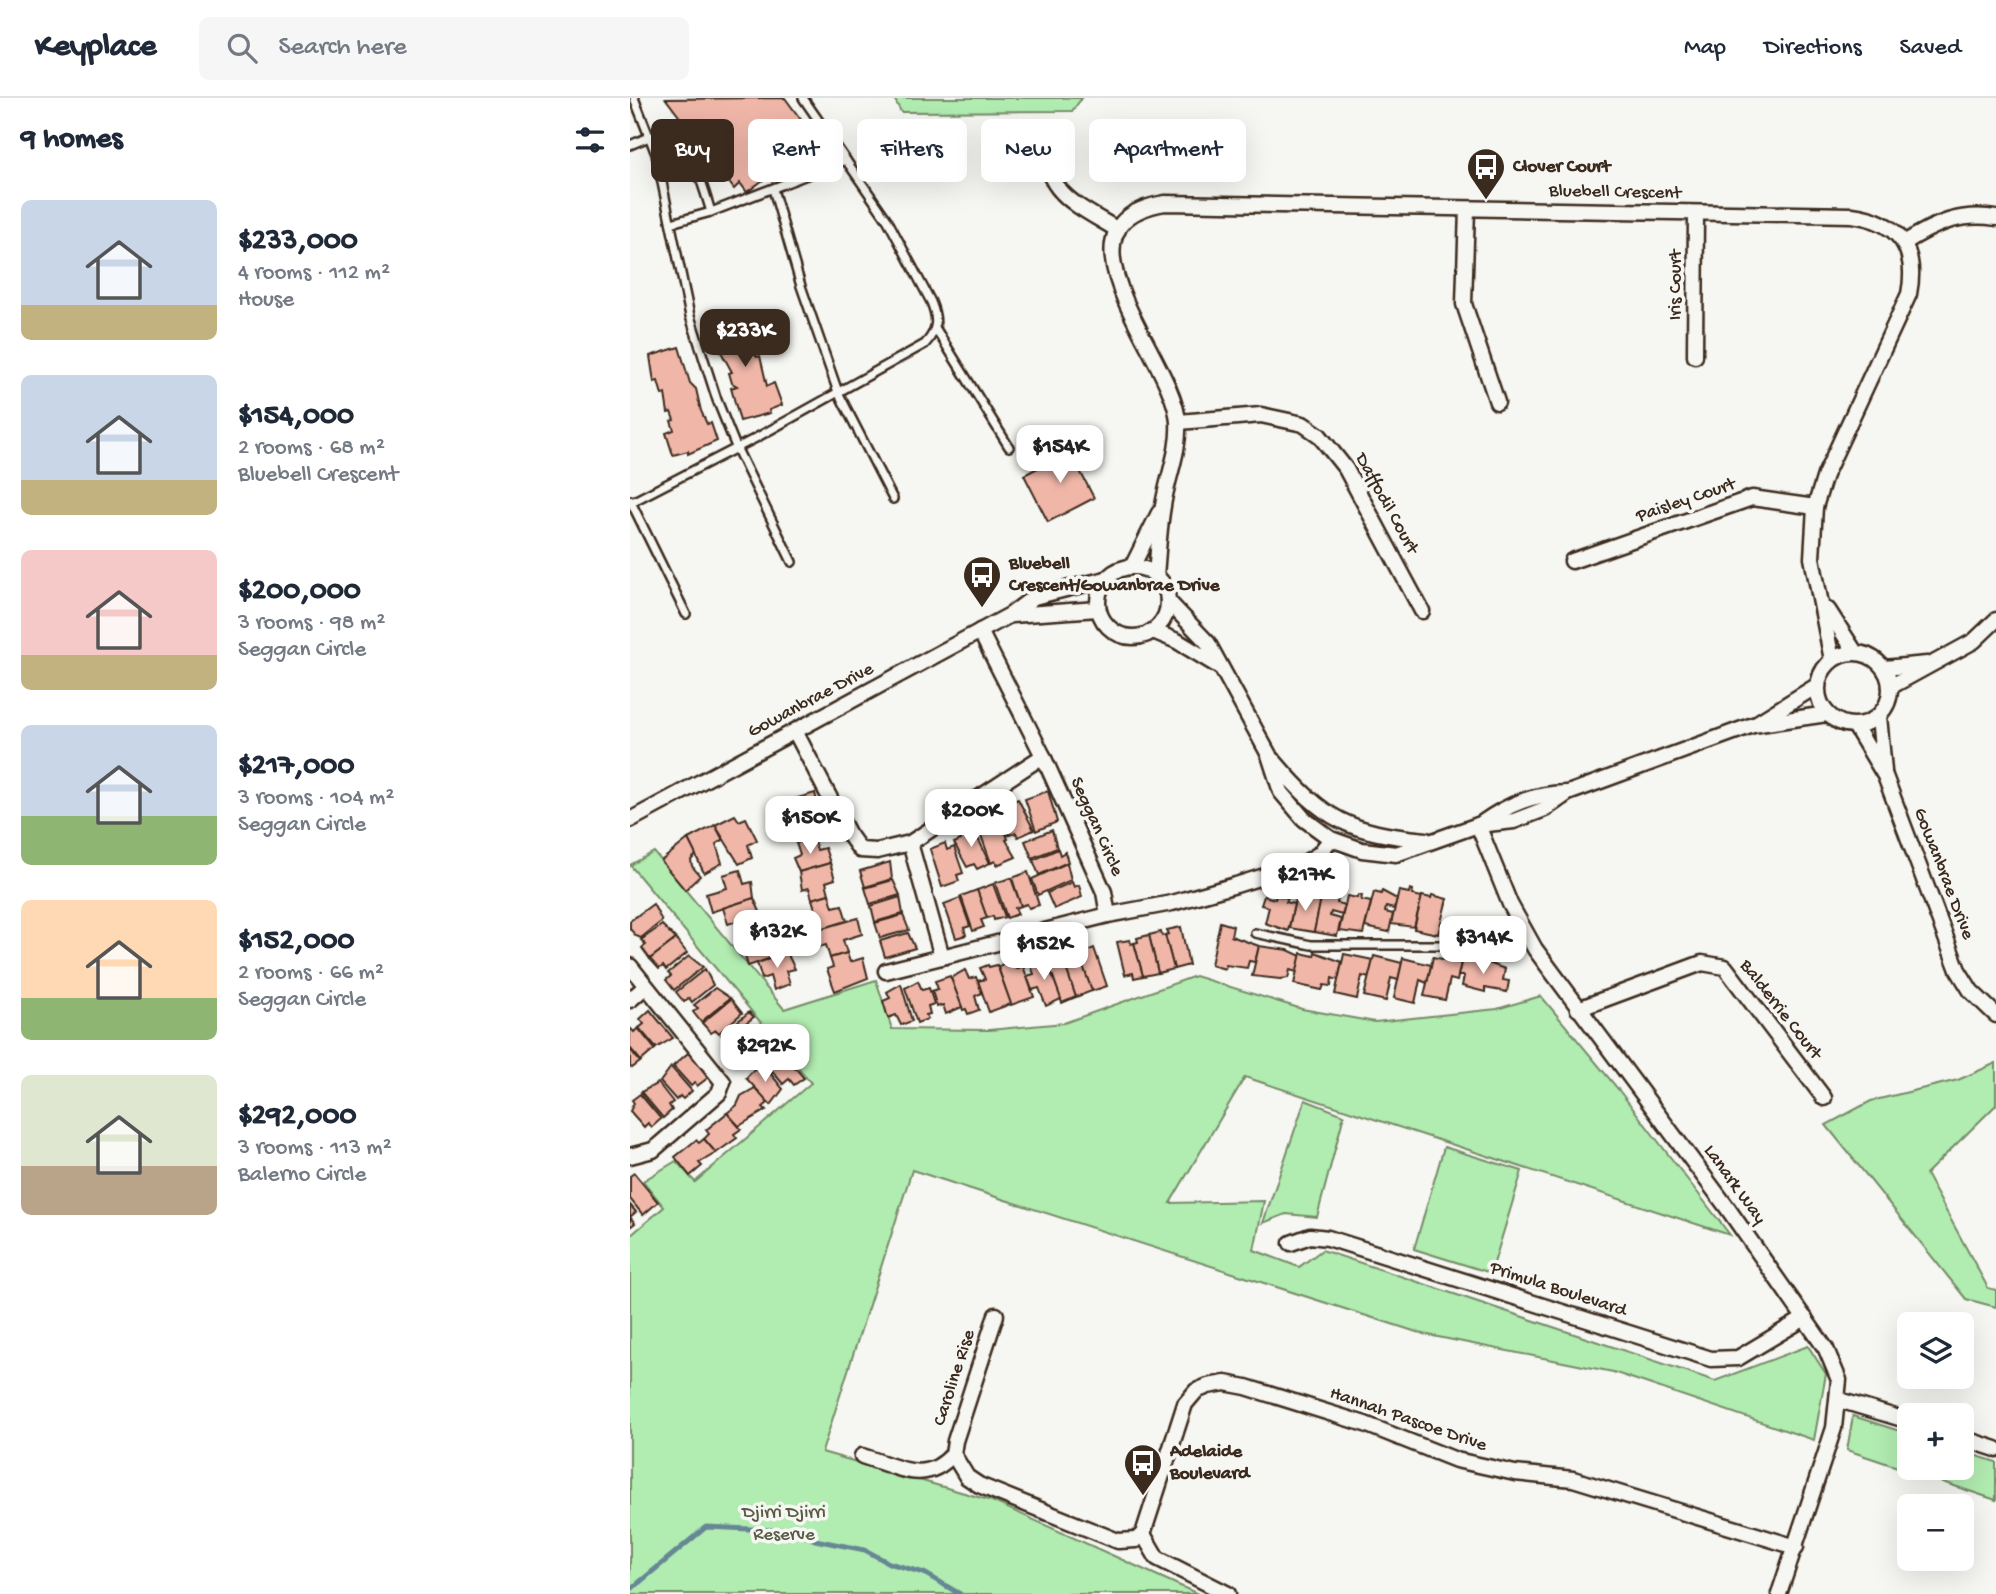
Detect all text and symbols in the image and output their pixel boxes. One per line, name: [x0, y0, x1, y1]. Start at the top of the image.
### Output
search box: [199, 17, 689, 80]
text: Keyplace: [35, 29, 157, 67]
icon: search: [223, 29, 261, 67]
text: Search here: [279, 33, 407, 64]
text: Map: [1684, 34, 1726, 63]
text: Directions: [1764, 34, 1862, 63]
text: Saved: [1900, 34, 1961, 63]
chip: Buy: [651, 119, 734, 182]
chip: Rent: [748, 119, 843, 182]
chip: Filters: [857, 119, 967, 182]
chip: New: [981, 119, 1075, 182]
chip: Apartment: [1089, 119, 1246, 182]
icon: filters: [571, 121, 609, 159]
text: 9 homes: [21, 123, 123, 158]
bus stop icon: Clover Court: [1465, 146, 1507, 201]
place label: Clover Court: [1512, 156, 1613, 179]
street label: Bluebell Crescent: [1548, 180, 1684, 206]
text: $233,000: [238, 225, 358, 260]
icon: home: [77, 228, 161, 312]
street label: Iris Court: [1665, 248, 1688, 320]
text: 4 rooms · 112 m²: [238, 260, 390, 287]
text: House: [238, 287, 294, 314]
pin: $233K: [696, 310, 794, 369]
text: $233K: [716, 318, 774, 345]
text: $154,000: [238, 400, 354, 435]
icon: home: [77, 403, 161, 487]
pin: $154K: [1011, 426, 1109, 485]
text: $154K: [1032, 434, 1088, 461]
text: 2 rooms · 68 m²: [238, 435, 385, 462]
street label: Daffodil Court: [1348, 448, 1424, 560]
text: Bluebell Crescent: [238, 462, 398, 489]
street label: Paisley Court: [1632, 473, 1741, 529]
place label: Bluebell Crescent/Gowanbrae Drive: [1008, 553, 1221, 598]
bus stop icon: Bluebell Crescent/Gowanbrae Drive: [961, 554, 1003, 609]
text: $200,000: [238, 575, 361, 610]
icon: home: [77, 578, 161, 662]
text: 3 rooms · 98 m²: [238, 610, 385, 637]
text: Seggan Circle: [238, 637, 366, 664]
street label: Gowanbrae Drive: [744, 658, 878, 744]
text: $217,000: [238, 750, 354, 785]
icon: home: [77, 753, 161, 837]
street label: Seggan Circle: [1064, 774, 1128, 880]
text: 3 rooms · 104 m²: [238, 785, 394, 812]
pin: $200K: [922, 790, 1020, 849]
pin: $150K: [761, 796, 859, 856]
text: $200K: [941, 798, 1001, 825]
text: $150K: [781, 805, 839, 832]
street label: Gowanbrae Drive: [1907, 805, 1979, 943]
text: Seggan Circle: [238, 812, 366, 839]
pin: $217K: [1256, 854, 1354, 913]
text: $217K: [1277, 862, 1333, 889]
pin: $132K: [728, 910, 826, 970]
pin: $314K: [1434, 916, 1532, 976]
text: $132K: [749, 919, 805, 946]
pin: $152K: [995, 922, 1093, 982]
text: $152,000: [238, 925, 355, 960]
text: $314K: [1455, 925, 1511, 952]
icon: home: [77, 928, 161, 1012]
text: $152K: [1016, 931, 1072, 958]
street label: Balderrie Court: [1733, 955, 1828, 1066]
text: 2 rooms · 66 m²: [238, 960, 384, 987]
text: Seggan Circle: [238, 987, 366, 1014]
pin: $292K: [716, 1024, 814, 1084]
text: $292K: [736, 1033, 794, 1060]
text: $292,000: [238, 1100, 356, 1135]
icon: home: [77, 1103, 161, 1187]
text: 3 rooms · 113 m²: [238, 1135, 392, 1162]
street label: Lanark Way: [1697, 1141, 1771, 1230]
text: Balerno Circle: [238, 1162, 366, 1189]
street label: Primula Boulevard: [1486, 1257, 1631, 1323]
map controls: [1897, 1312, 1974, 1571]
button: layers: [1897, 1312, 1974, 1389]
street label: Caroline Rise: [929, 1327, 981, 1429]
street label: Hannah Pascoe Drive: [1326, 1382, 1490, 1458]
button: +: [1897, 1403, 1974, 1480]
place label: Adelaide Boulevard: [1169, 1441, 1251, 1486]
bus stop icon: Adelaide Boulevard: [1122, 1442, 1164, 1497]
button: −: [1897, 1494, 1974, 1571]
park label: Djirri Djirri Reserve: [740, 1502, 826, 1547]

